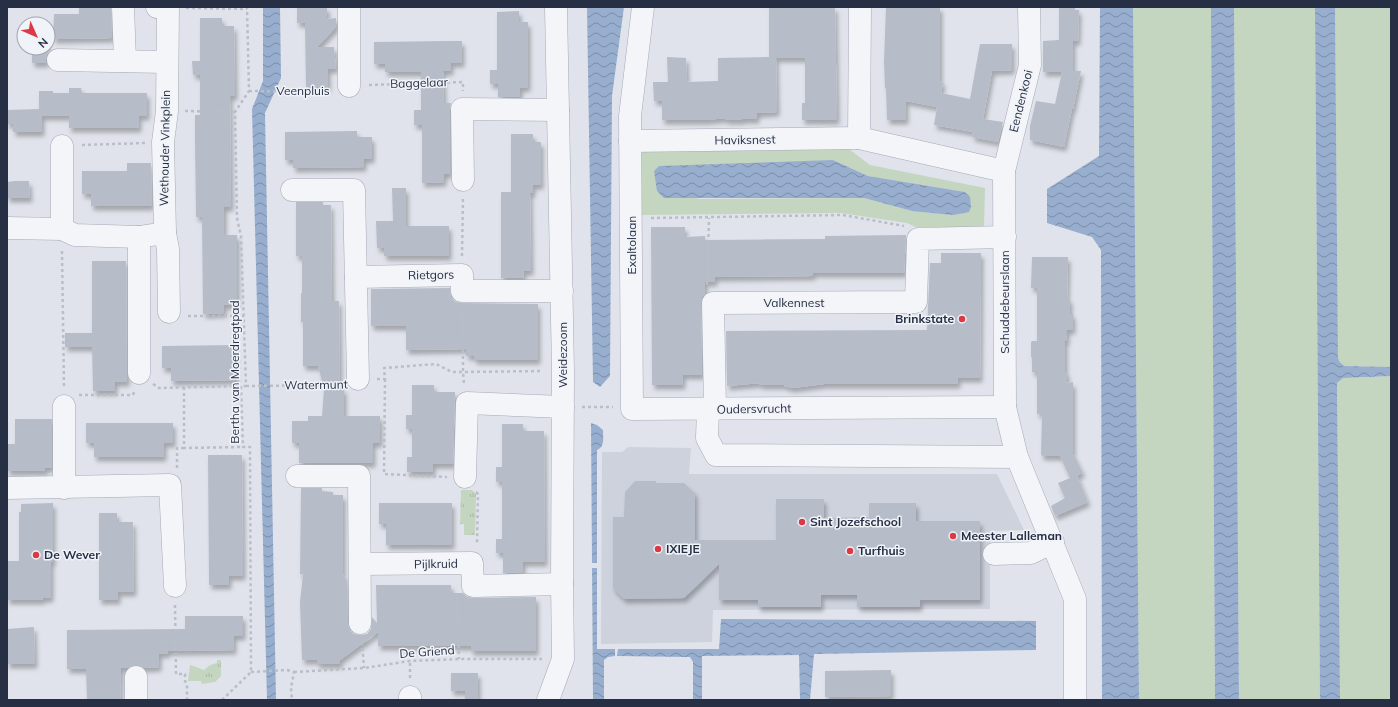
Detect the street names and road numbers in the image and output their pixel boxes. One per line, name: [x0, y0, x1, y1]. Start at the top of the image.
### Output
street label: Eendenkooi: [1006, 68, 1036, 134]
street label: Baggelaar: [390, 74, 449, 91]
street label: Veenpluis: [276, 83, 330, 98]
street label: Wethouder Vinkplein: [156, 90, 173, 206]
street label: Haviksnest: [714, 131, 776, 148]
street label: Exaltolaan: [624, 216, 639, 274]
street label: Schuddebeurslaan: [997, 250, 1012, 354]
street label: Rietgors: [408, 267, 454, 282]
street label: Valkennest: [764, 295, 825, 310]
street label: Bertha van Moerdregtpad: [227, 300, 242, 444]
street label: Weidezoom: [555, 322, 570, 388]
street label: Watermunt: [284, 376, 348, 393]
street label: Oudersvrucht: [716, 400, 792, 417]
street label: Pijlkruid: [414, 556, 458, 571]
street label: De Griend: [399, 642, 455, 661]

